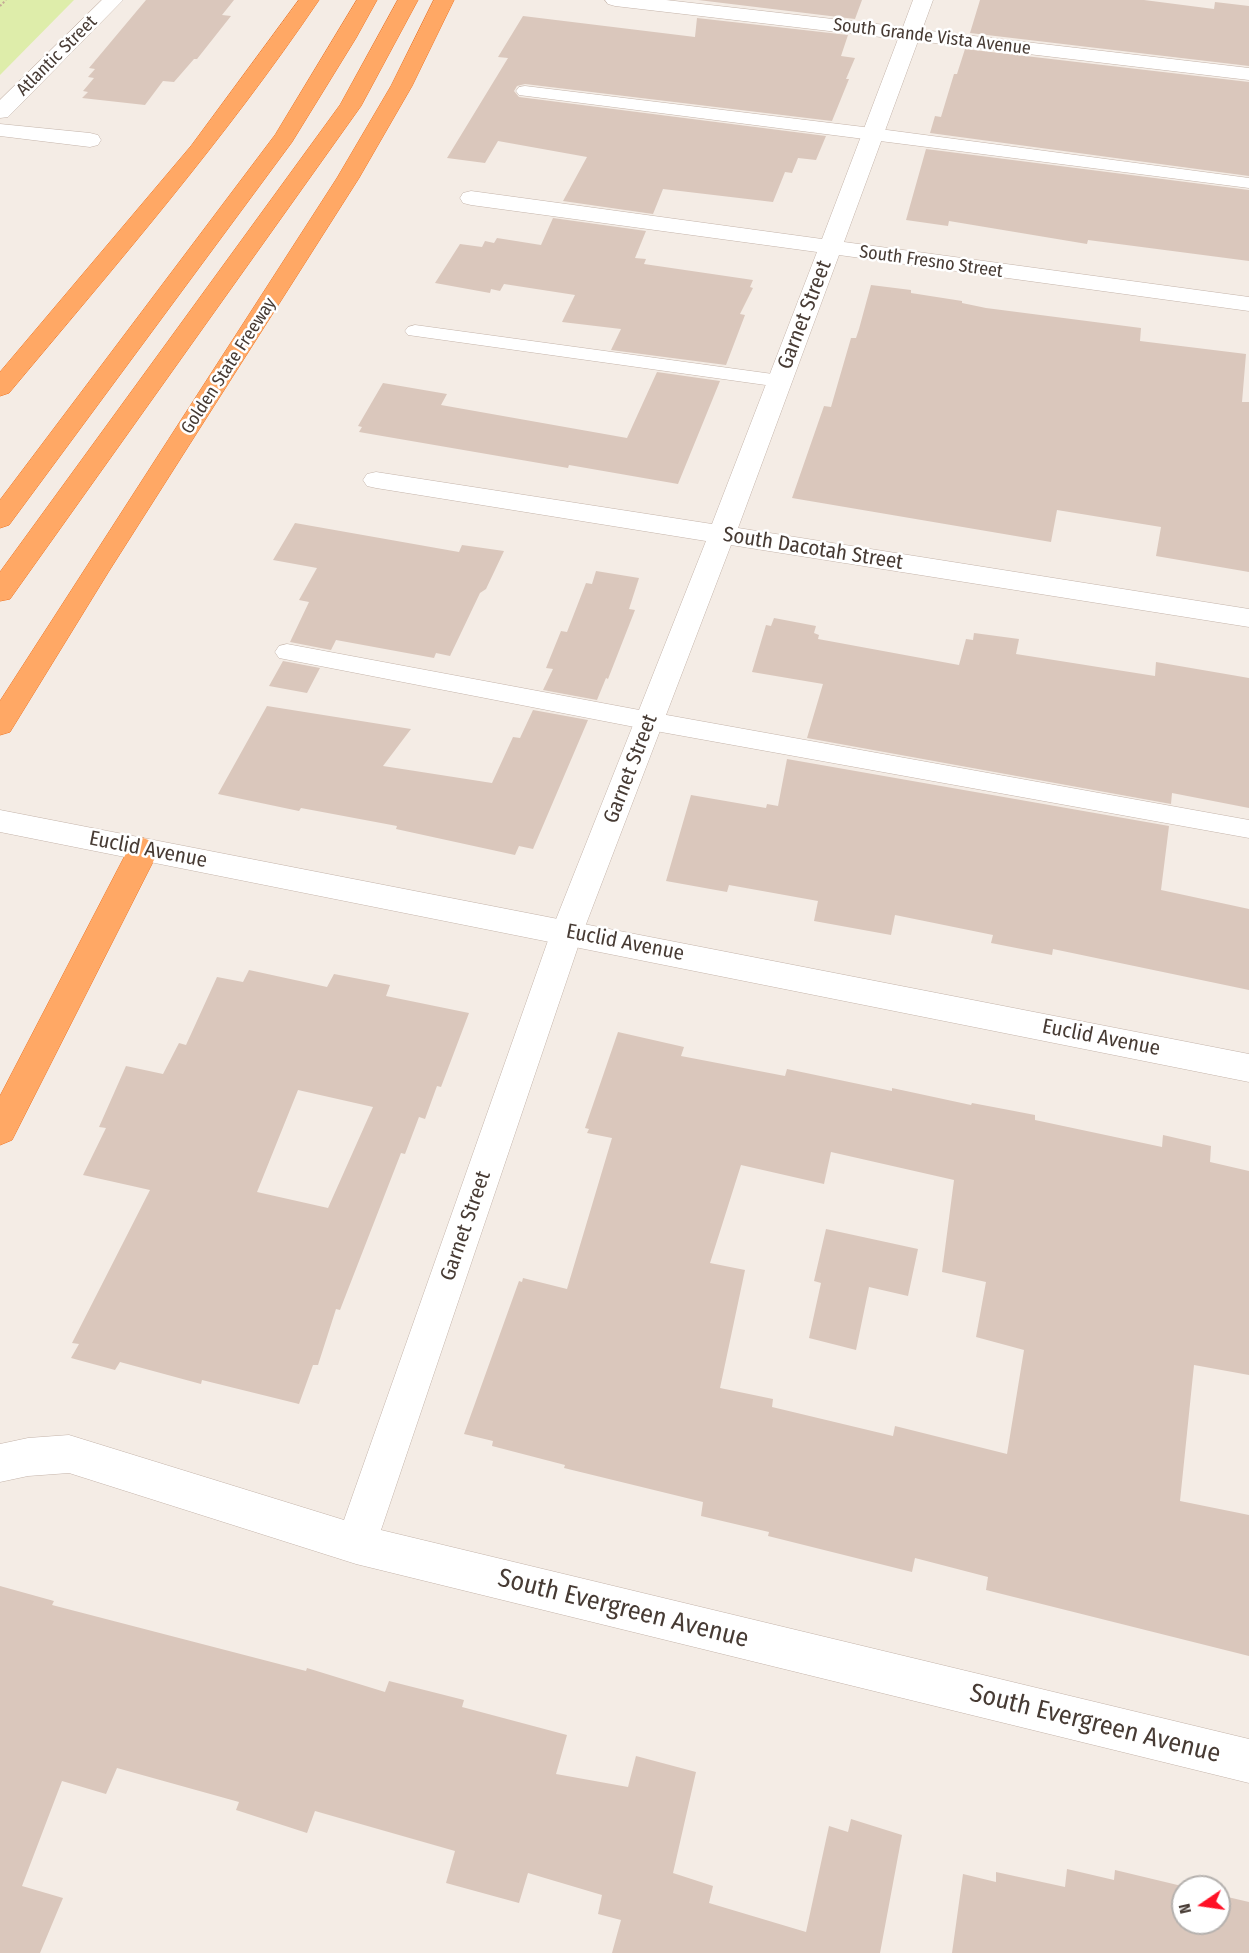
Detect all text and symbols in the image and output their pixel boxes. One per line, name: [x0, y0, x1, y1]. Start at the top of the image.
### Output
street label: Atlantic Street: [12, 11, 102, 101]
street label: South Grande Vista Avenue: [832, 14, 1032, 60]
street label: South Fresno Street: [858, 241, 1004, 283]
street label: Garnet Street: [773, 257, 837, 373]
street label: Golden State Freeway: [177, 294, 281, 438]
street label: South Dacotah Street: [721, 522, 905, 576]
street label: Garnet Street: [599, 711, 663, 827]
street label: Euclid Avenue: [87, 826, 209, 874]
street label: Euclid Avenue: [564, 919, 686, 967]
street label: Euclid Avenue: [1040, 1014, 1162, 1062]
street label: Garnet Street: [435, 1168, 497, 1284]
street label: South Evergreen Avenue: [494, 1563, 752, 1655]
street label: South Evergreen Avenue: [966, 1678, 1224, 1770]
north arrow: [1171, 1875, 1231, 1935]
text: N: [1175, 1902, 1195, 1916]

